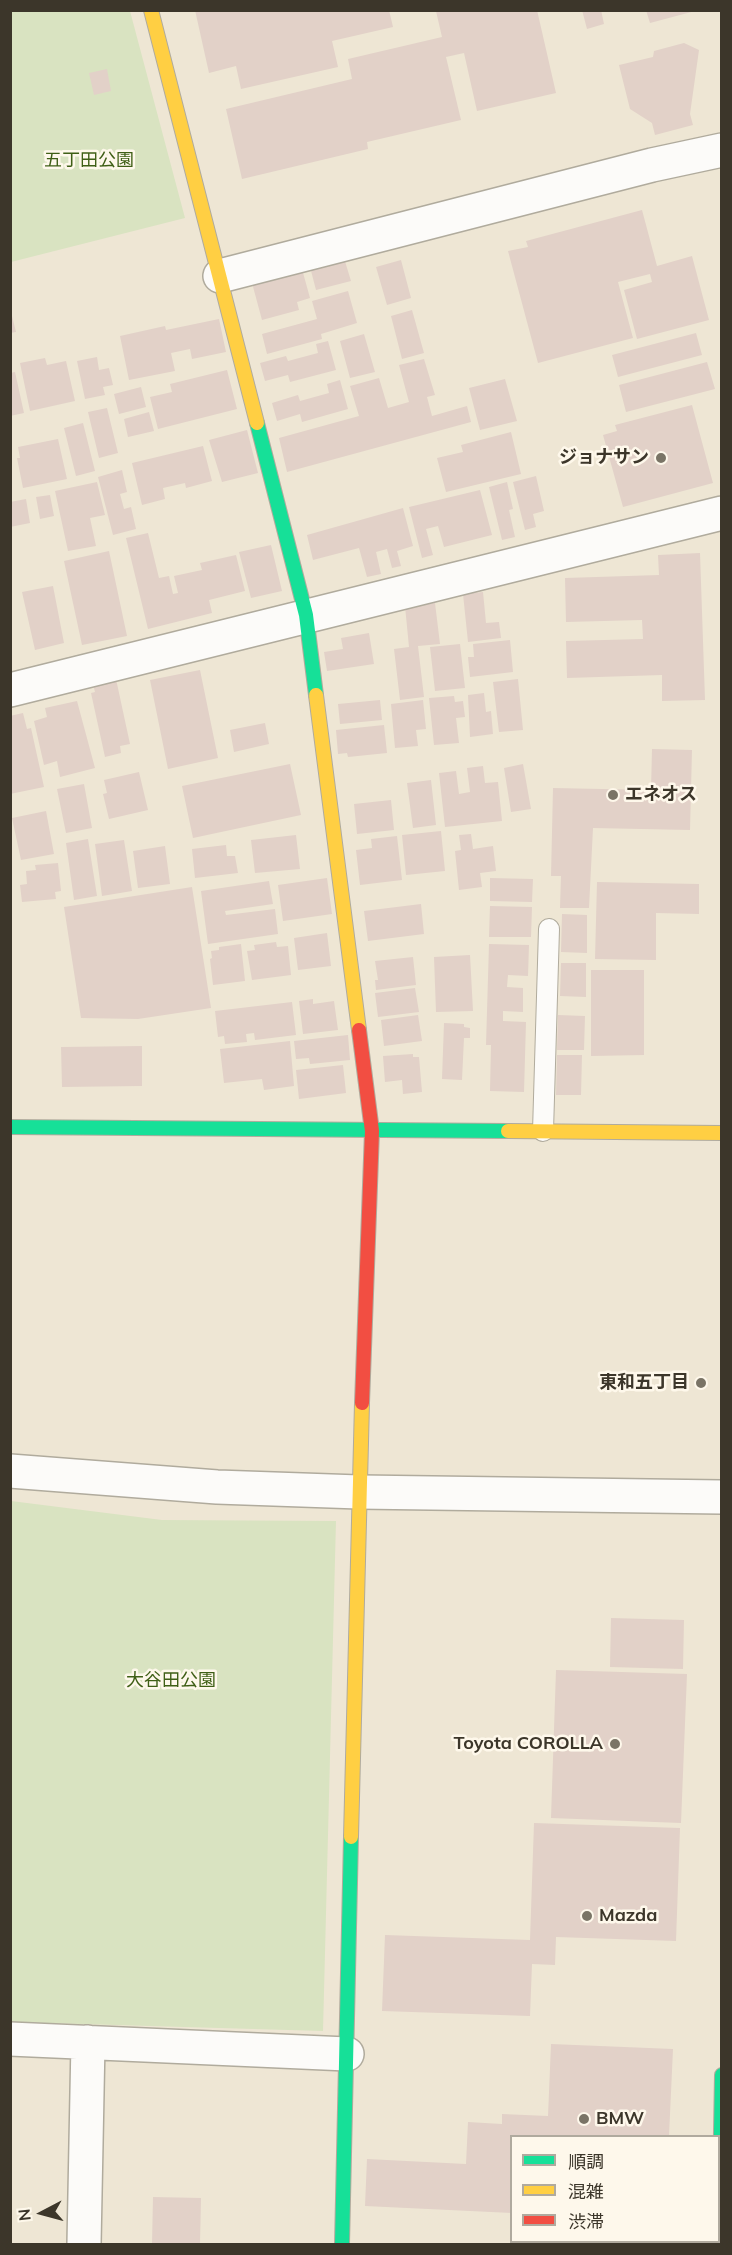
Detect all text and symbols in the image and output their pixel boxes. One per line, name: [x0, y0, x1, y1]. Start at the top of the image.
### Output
park label: 五丁田公園: [44, 150, 134, 172]
place label: ジョナサン: [559, 447, 649, 469]
marker: ジョナサン: [654, 451, 668, 465]
place label: エネオス: [625, 784, 697, 806]
marker: エネオス: [606, 788, 620, 802]
place label: 東和五丁目: [599, 1372, 689, 1394]
marker: 東和五丁目: [694, 1376, 708, 1390]
park label: 大谷田公園: [126, 1670, 216, 1692]
place label: Toyota COROLLA: [454, 1733, 603, 1755]
marker: Toyota COROLLA: [608, 1737, 622, 1751]
place label: Mazda: [599, 1905, 657, 1927]
marker: Mazda: [580, 1909, 594, 1923]
place label: BMW: [596, 2108, 644, 2130]
marker: BMW: [577, 2112, 591, 2126]
legend: [510, 2135, 720, 2243]
text: 順調: [568, 2150, 604, 2173]
text: 混雑: [568, 2180, 604, 2203]
north arrow: [12, 2183, 72, 2243]
text: N: [14, 2208, 35, 2222]
text: 渋滞: [568, 2210, 604, 2233]

